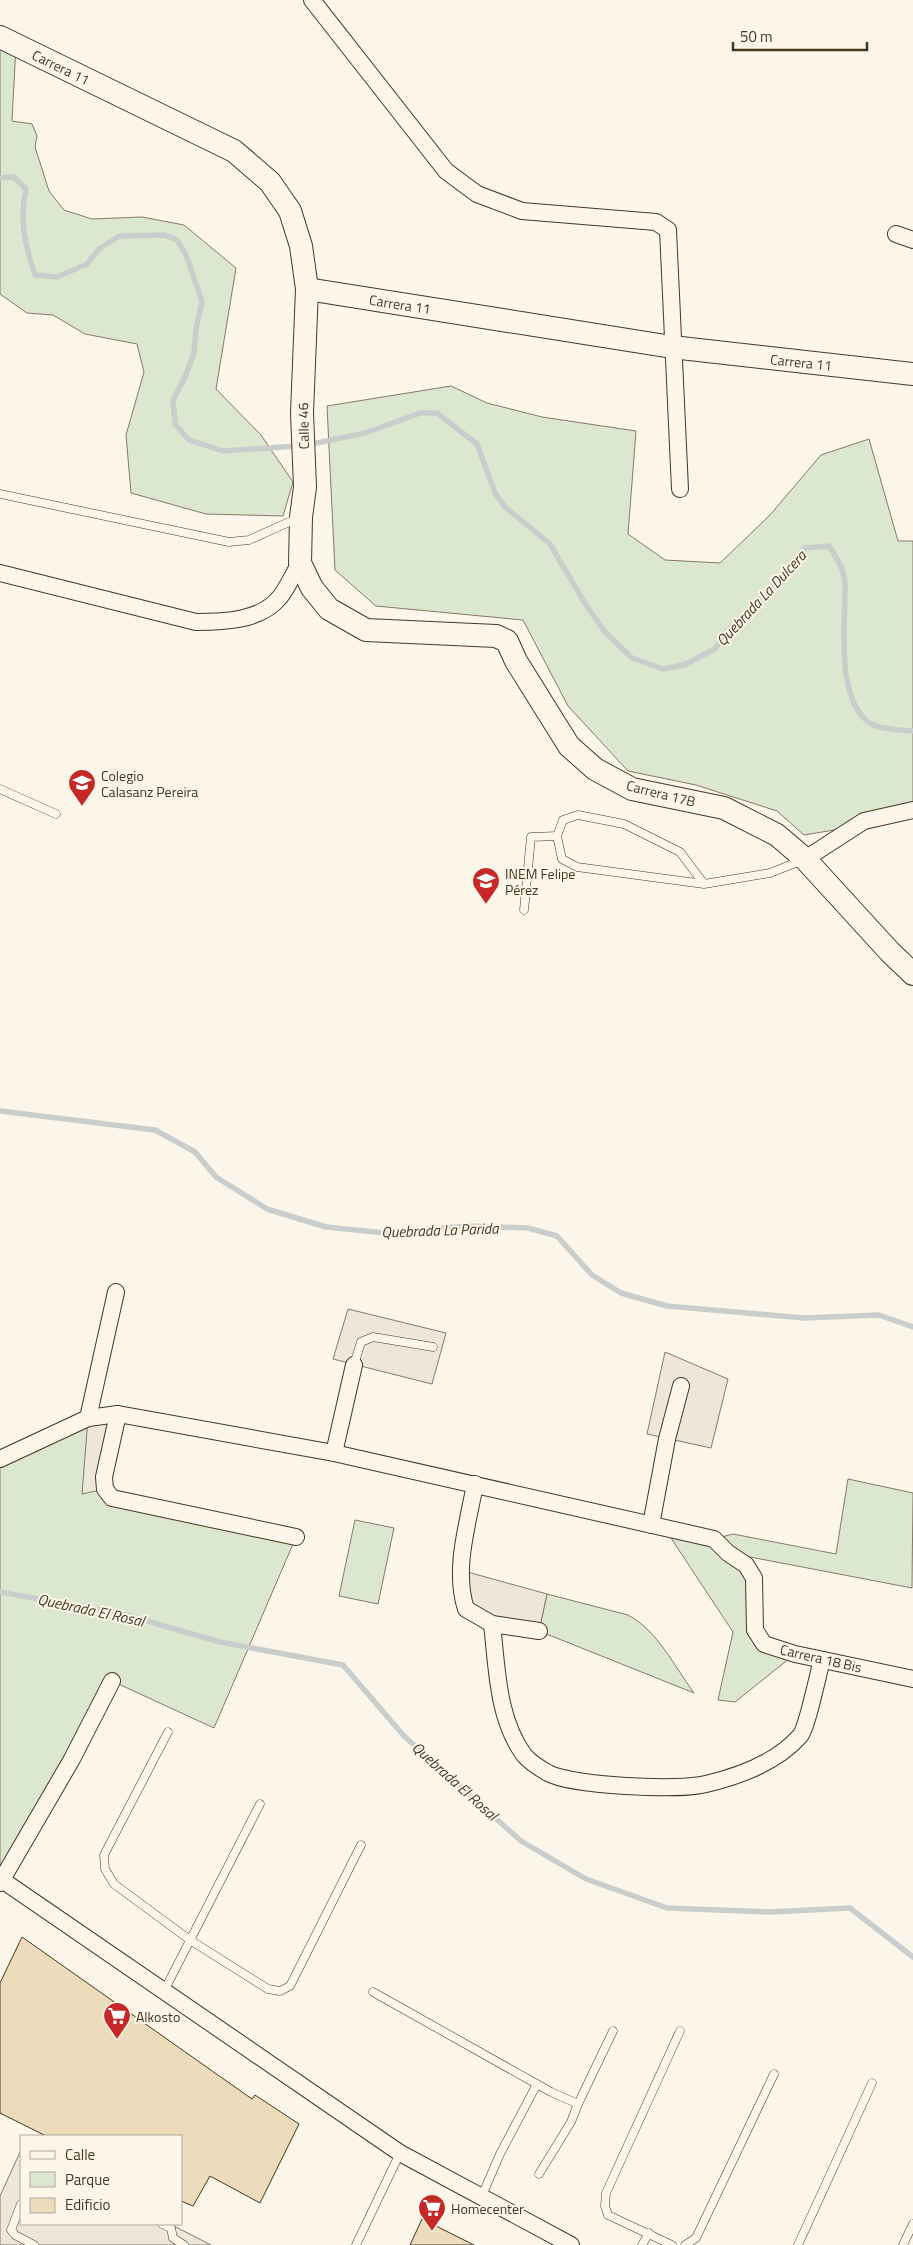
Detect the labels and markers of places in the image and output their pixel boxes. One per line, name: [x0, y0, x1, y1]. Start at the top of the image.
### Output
place label: Colegio Calasanz Pereira: [101, 765, 198, 802]
school or university icon: Colegio Calasanz Pereira: [67, 768, 97, 807]
place label: INEM Felipe Pérez: [505, 863, 575, 900]
school or university icon: INEM Felipe Pérez: [471, 866, 501, 905]
supermarket icon: Alkosto: [102, 2001, 132, 2040]
place label: Alkosto: [136, 2006, 180, 2027]
supermarket icon: Homecenter: [417, 2193, 447, 2232]
place label: Homecenter: [451, 2198, 524, 2219]

